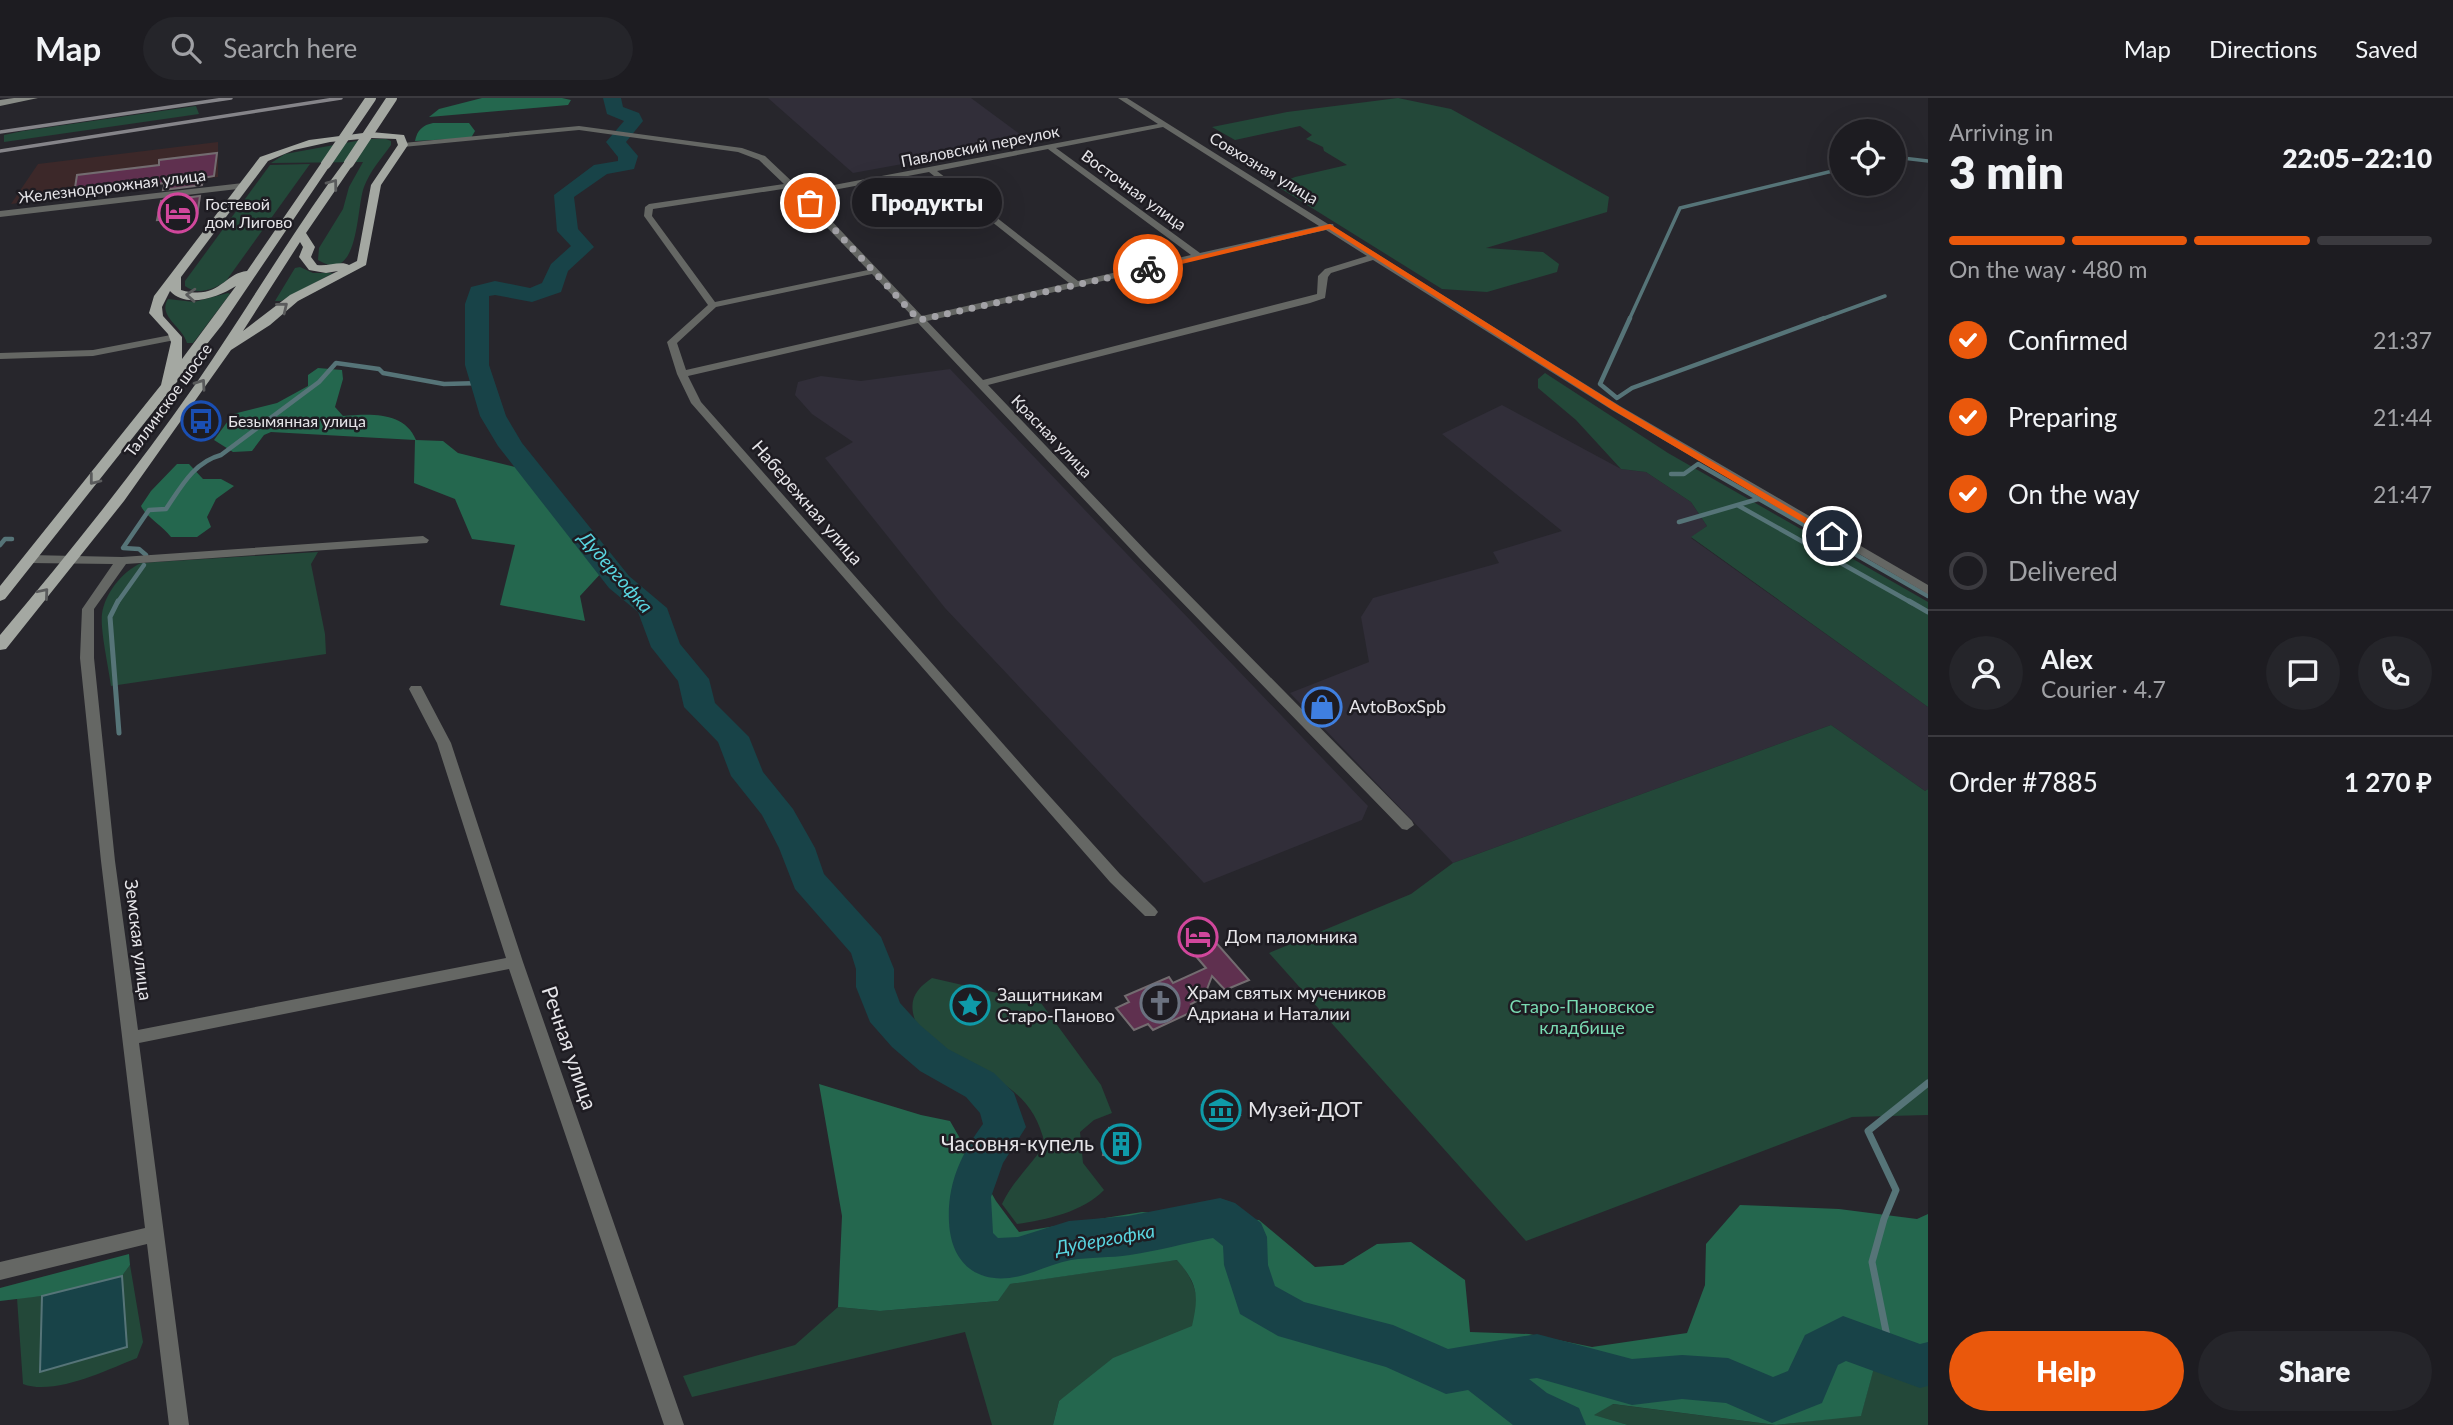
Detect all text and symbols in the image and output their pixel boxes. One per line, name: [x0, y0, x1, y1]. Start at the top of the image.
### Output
search box: [143, 17, 633, 80]
text: Map: [35, 28, 101, 68]
icon: search: [167, 29, 205, 67]
text: Search here: [223, 32, 357, 64]
text: Map: [2124, 34, 2171, 63]
text: Directions: [2209, 34, 2317, 63]
text: Saved: [2355, 34, 2418, 63]
text: Arriving in: [1949, 118, 2053, 146]
map controls: [1829, 119, 1906, 196]
button: locate: [1829, 119, 1906, 196]
street label: Павловский переулок: [899, 121, 1061, 170]
street label: Совхозная улица: [1206, 128, 1322, 208]
text: 22:05–22:10: [2282, 142, 2432, 174]
text: 3 min: [1949, 144, 2064, 199]
street label: Восточная улица: [1078, 145, 1190, 234]
street label: Железнодорожная улица: [17, 165, 207, 206]
pin: [780, 173, 840, 233]
callout: Продукты: [852, 178, 1002, 228]
one-way arrow: [325, 179, 337, 192]
icon: bag: [791, 184, 829, 222]
text: Продукты: [871, 188, 983, 216]
hotel icon: Гостевой дом Лигово: [157, 192, 199, 234]
place label: Гостевой дом Лигово: [205, 194, 292, 231]
courier: [1113, 234, 1183, 304]
icon: bike: [1129, 250, 1167, 288]
text: On the way · 480 m: [1949, 255, 2148, 283]
one-way arrow: [185, 288, 196, 303]
one-way arrow: [274, 303, 287, 315]
icon: check: [1949, 321, 1987, 359]
text: Confirmed: [2008, 324, 2128, 356]
text: 21:37: [2373, 326, 2432, 354]
street label: Таллинское шоссе: [120, 339, 215, 460]
one-way arrow: [193, 379, 205, 392]
street label: Красная улица: [1008, 390, 1097, 481]
icon: check: [1949, 398, 1987, 436]
bus stop icon: Безымянная улица: [180, 400, 222, 442]
text: Preparing: [2008, 401, 2117, 433]
text: 21:44: [2373, 403, 2432, 431]
place label: Безымянная улица: [228, 411, 366, 430]
street label: Набережная улица: [748, 436, 868, 569]
one-way arrow: [89, 472, 102, 484]
icon: check: [1949, 475, 1987, 513]
text: On the way: [2008, 478, 2140, 510]
text: 21:47: [2373, 480, 2432, 508]
pin: [1802, 506, 1862, 566]
icon: home: [1813, 517, 1851, 555]
water label: Дудергофка: [574, 525, 658, 617]
text: Delivered: [2008, 555, 2118, 587]
one-way arrow: [36, 589, 48, 602]
button: person: [1949, 636, 2023, 710]
button: chat: [2266, 636, 2340, 710]
button: phone: [2358, 636, 2432, 710]
text: Alex: [2041, 643, 2093, 675]
text: Courier · 4.7: [2041, 675, 2166, 703]
shop icon: AvtoBoxSpb: [1301, 686, 1343, 728]
place label: AvtoBoxSpb: [1349, 695, 1446, 717]
text: Order #7885: [1949, 766, 2098, 798]
text: 1 270 ₽: [2344, 766, 2432, 798]
street label: Земская улица: [121, 878, 157, 1002]
hotel icon: Дом паломника: [1177, 916, 1219, 958]
place label: Дом паломника: [1225, 925, 1357, 947]
place label: Храм святых мучеников Адриана и Наталии: [1187, 981, 1386, 1024]
street label: Речная улица: [538, 982, 603, 1113]
church icon: Храм святых мучеников Адриана и Наталии: [1139, 982, 1181, 1024]
place label: Защитникам Старо-Паново: [997, 983, 1115, 1026]
place icon: Защитникам Старо-Паново: [949, 984, 991, 1026]
park label: Старо-Пановское кладбище: [1509, 995, 1655, 1038]
museum icon: Музей-ДОТ: [1200, 1089, 1242, 1131]
place label: Музей-ДОТ: [1248, 1096, 1363, 1121]
building icon: Часовня-купель: [1100, 1123, 1142, 1165]
place label: Часовня-купель: [941, 1130, 1094, 1155]
water label: Дудергофка: [1052, 1218, 1157, 1259]
button: Help: [1949, 1331, 2184, 1411]
button: Share: [2198, 1331, 2432, 1411]

